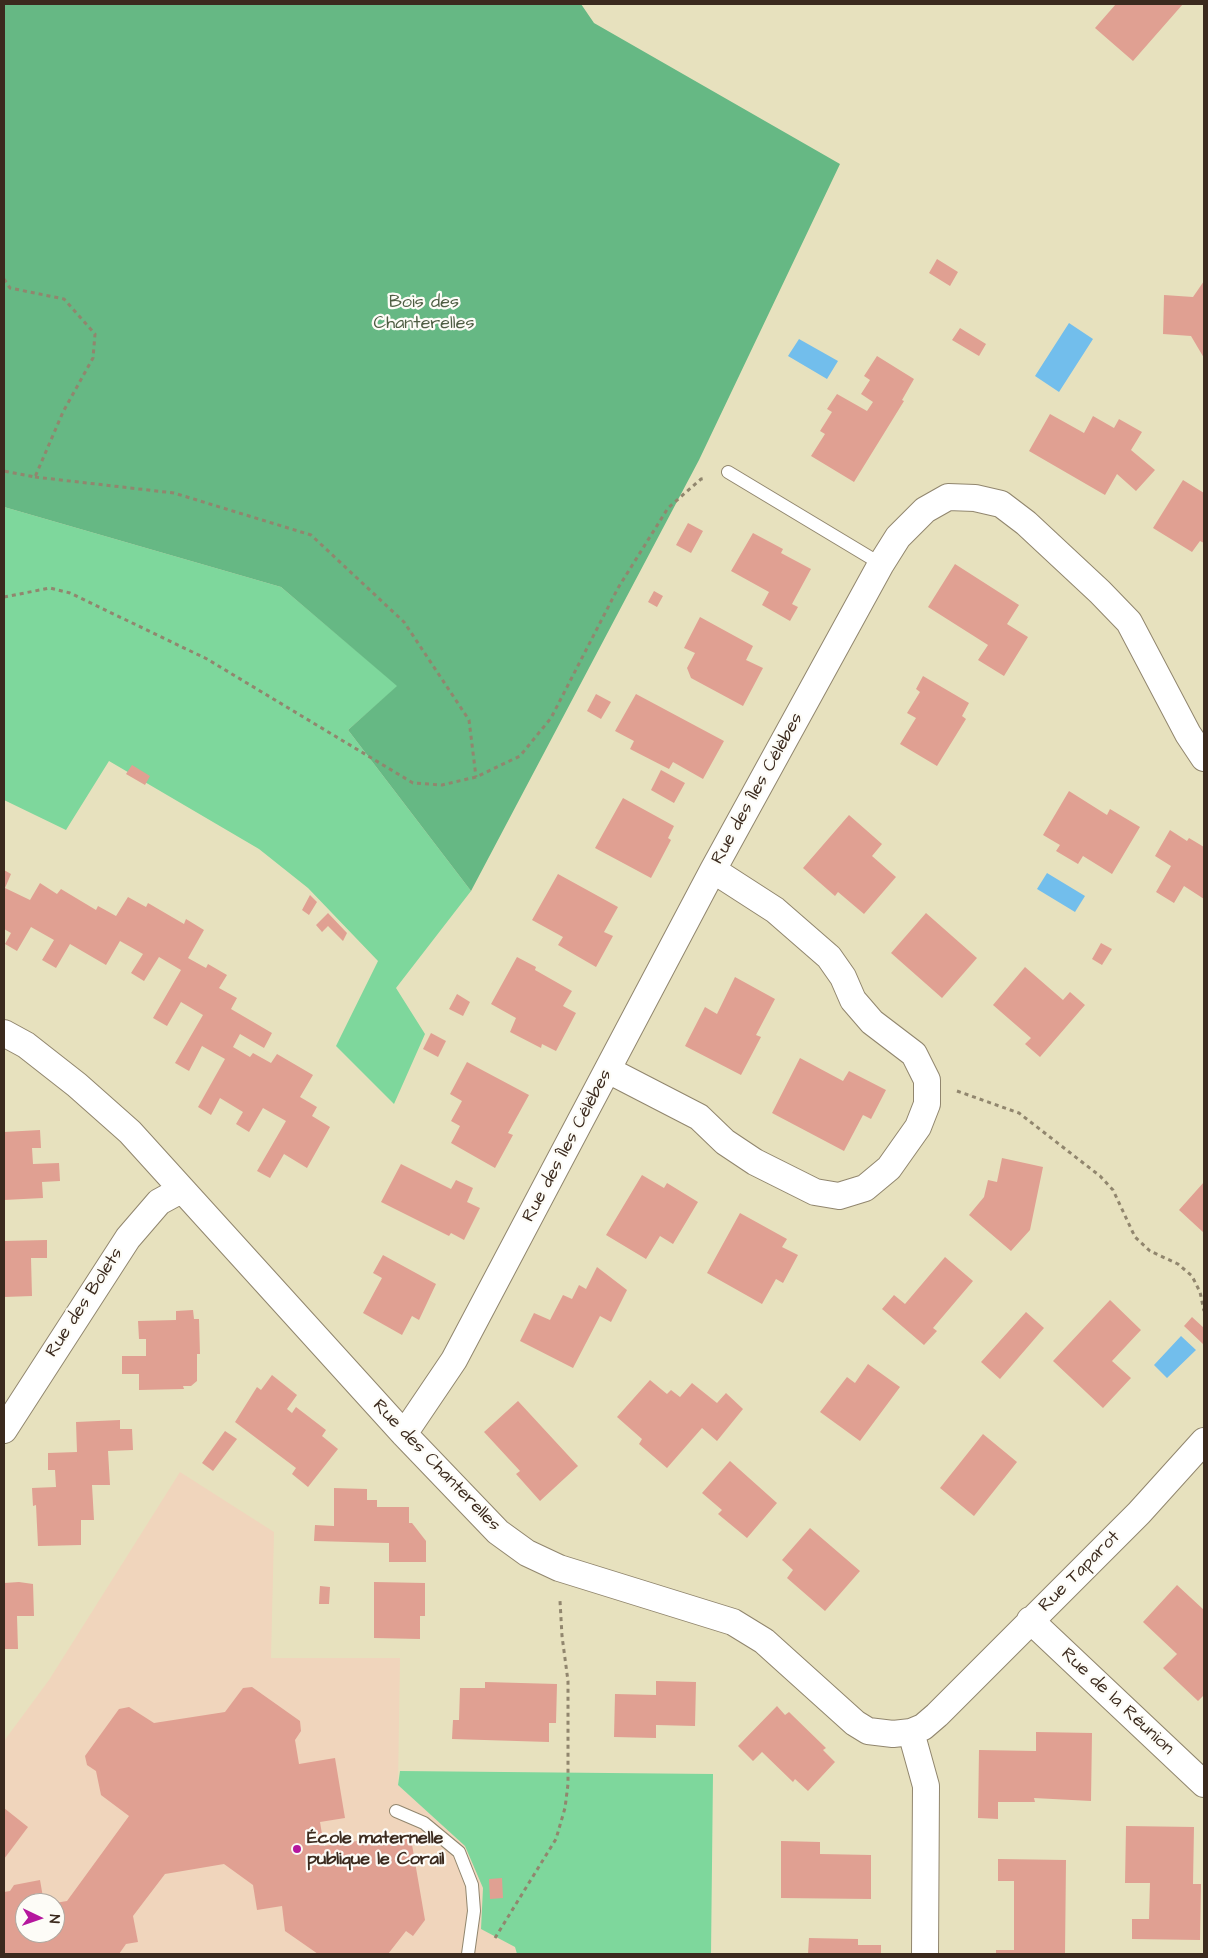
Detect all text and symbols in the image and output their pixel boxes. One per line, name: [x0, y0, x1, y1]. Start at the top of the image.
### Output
park label: Bois des Chanterelles: [374, 292, 474, 334]
street label: Rue des Îles Célèbes: [707, 710, 809, 868]
street label: Rue des Îles Célèbes: [519, 1066, 617, 1226]
street label: Rue des Bolets: [42, 1244, 128, 1362]
street label: Rue des Chanterelles: [367, 1396, 505, 1536]
street label: Rue Taparot: [1035, 1527, 1125, 1617]
street label: Rue de la Réunion: [1056, 1644, 1178, 1760]
place label: École maternelle publique le Corail: [307, 1828, 444, 1870]
marker: École maternelle publique le Corail: [291, 1843, 303, 1855]
north arrow: [15, 1893, 65, 1943]
text: N: [44, 1914, 64, 1924]

